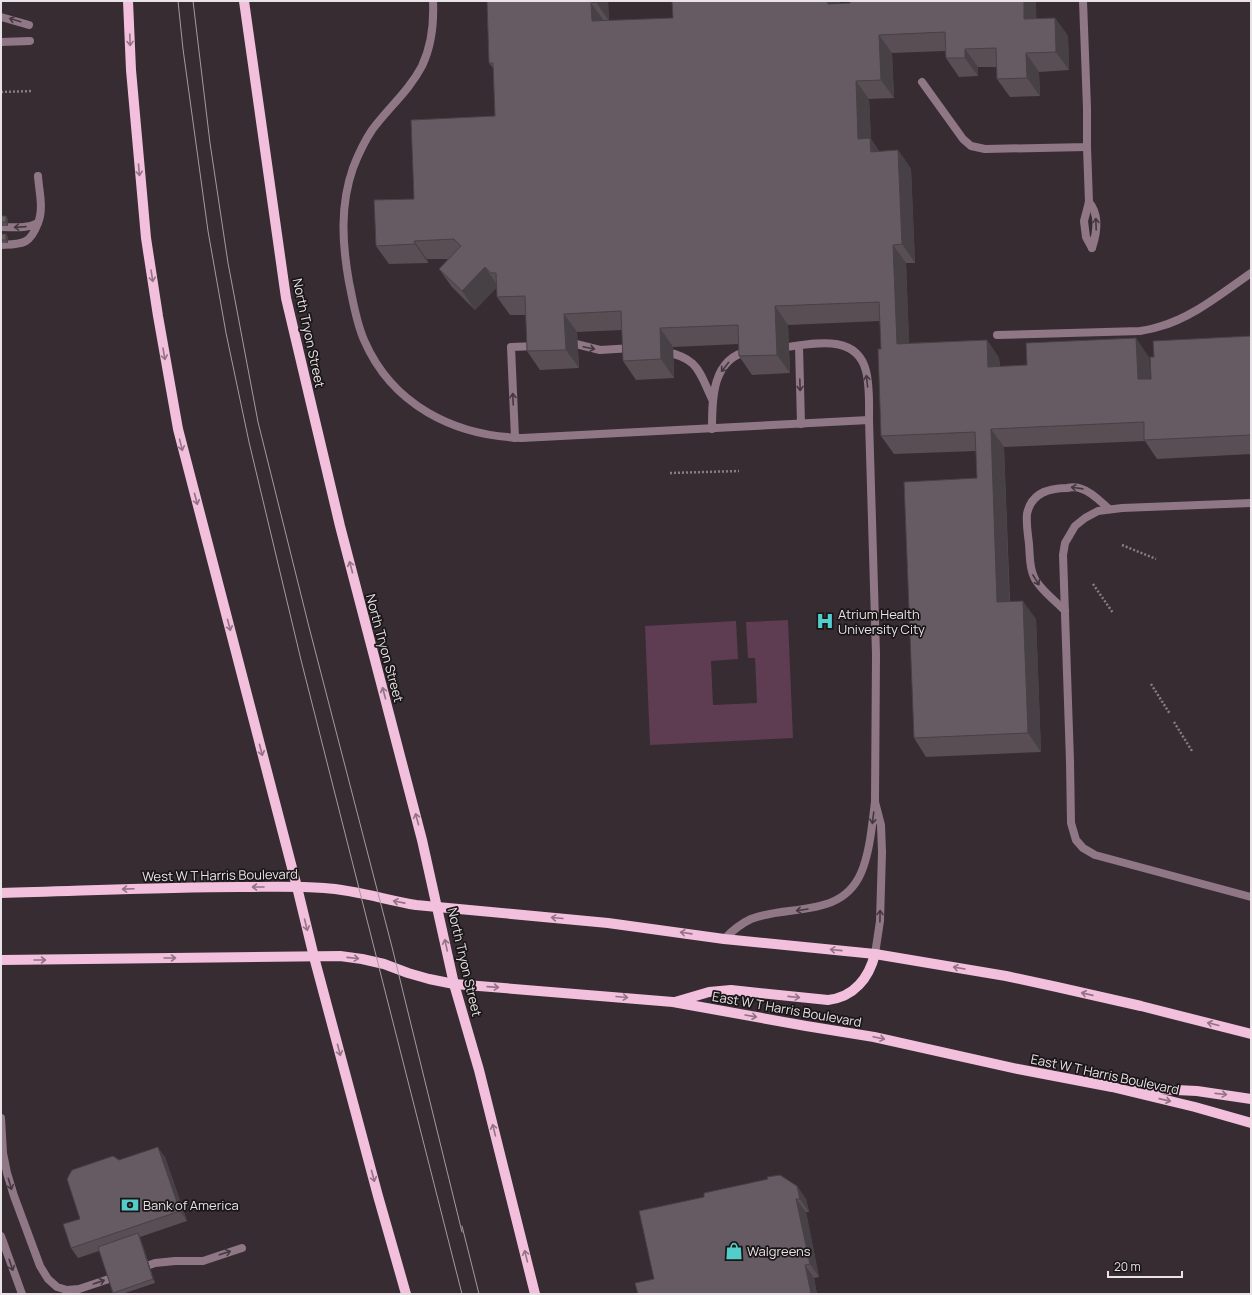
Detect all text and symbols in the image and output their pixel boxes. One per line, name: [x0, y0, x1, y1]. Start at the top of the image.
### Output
one-way arrow: [9, 16, 22, 23]
one-way arrow: [126, 33, 134, 46]
one-way arrow: [136, 163, 143, 176]
one-way arrow: [1092, 218, 1100, 231]
one-way arrow: [14, 223, 27, 230]
one-way arrow: [148, 269, 156, 282]
street label: North Tryon Street: [289, 277, 329, 389]
one-way arrow: [582, 344, 595, 352]
one-way arrow: [160, 347, 168, 360]
one-way arrow: [720, 361, 729, 372]
one-way arrow: [863, 375, 871, 388]
one-way arrow: [796, 378, 804, 391]
one-way arrow: [509, 393, 517, 406]
one-way arrow: [178, 438, 186, 451]
one-way arrow: [1071, 484, 1084, 492]
one-way arrow: [192, 492, 200, 505]
one-way arrow: [347, 561, 354, 574]
one-way arrow: [1033, 574, 1041, 586]
street label: North Tryon Street: [362, 592, 408, 704]
place label: Atrium Health University City: [838, 605, 925, 638]
hospital icon: Atrium Health University City: [815, 611, 835, 631]
one-way arrow: [225, 618, 233, 631]
one-way arrow: [380, 687, 387, 700]
one-way arrow: [258, 744, 266, 757]
one-way arrow: [869, 811, 877, 824]
one-way arrow: [413, 812, 420, 825]
street label: West W T Harris Boulevard: [142, 865, 298, 885]
one-way arrow: [252, 883, 265, 891]
one-way arrow: [122, 885, 135, 893]
one-way arrow: [393, 898, 406, 906]
street label: North Tryon Street: [444, 906, 486, 1018]
one-way arrow: [796, 906, 809, 914]
one-way arrow: [876, 910, 884, 923]
one-way arrow: [551, 915, 564, 922]
one-way arrow: [303, 918, 310, 931]
one-way arrow: [680, 929, 693, 937]
one-way arrow: [442, 939, 450, 952]
one-way arrow: [830, 947, 843, 954]
one-way arrow: [346, 954, 359, 961]
one-way arrow: [163, 955, 176, 962]
one-way arrow: [33, 956, 46, 963]
one-way arrow: [953, 964, 966, 972]
one-way arrow: [486, 983, 499, 990]
street label: East W T Harris Boulevard: [711, 987, 863, 1031]
one-way arrow: [1081, 989, 1094, 997]
one-way arrow: [787, 993, 800, 1000]
one-way arrow: [615, 994, 628, 1001]
one-way arrow: [744, 1013, 757, 1021]
one-way arrow: [1207, 1020, 1220, 1027]
one-way arrow: [872, 1035, 885, 1043]
one-way arrow: [336, 1044, 343, 1057]
street label: East W T Harris Boulevard: [1029, 1049, 1181, 1099]
one-way arrow: [1214, 1090, 1227, 1097]
one-way arrow: [1158, 1097, 1171, 1104]
one-way arrow: [490, 1124, 497, 1137]
one-way arrow: [370, 1169, 377, 1182]
one-way arrow: [7, 1178, 14, 1191]
bank icon: Bank of America: [120, 1195, 140, 1215]
place label: Bank of America: [143, 1196, 239, 1214]
shop icon: Walgreens: [724, 1241, 744, 1261]
place label: Walgreens: [747, 1242, 811, 1260]
one-way arrow: [219, 1249, 231, 1257]
one-way arrow: [522, 1250, 529, 1263]
scale bar: [1108, 1253, 1182, 1279]
one-way arrow: [8, 1258, 16, 1270]
text: 20 m: [1114, 1258, 1141, 1275]
one-way arrow: [93, 1278, 106, 1285]

